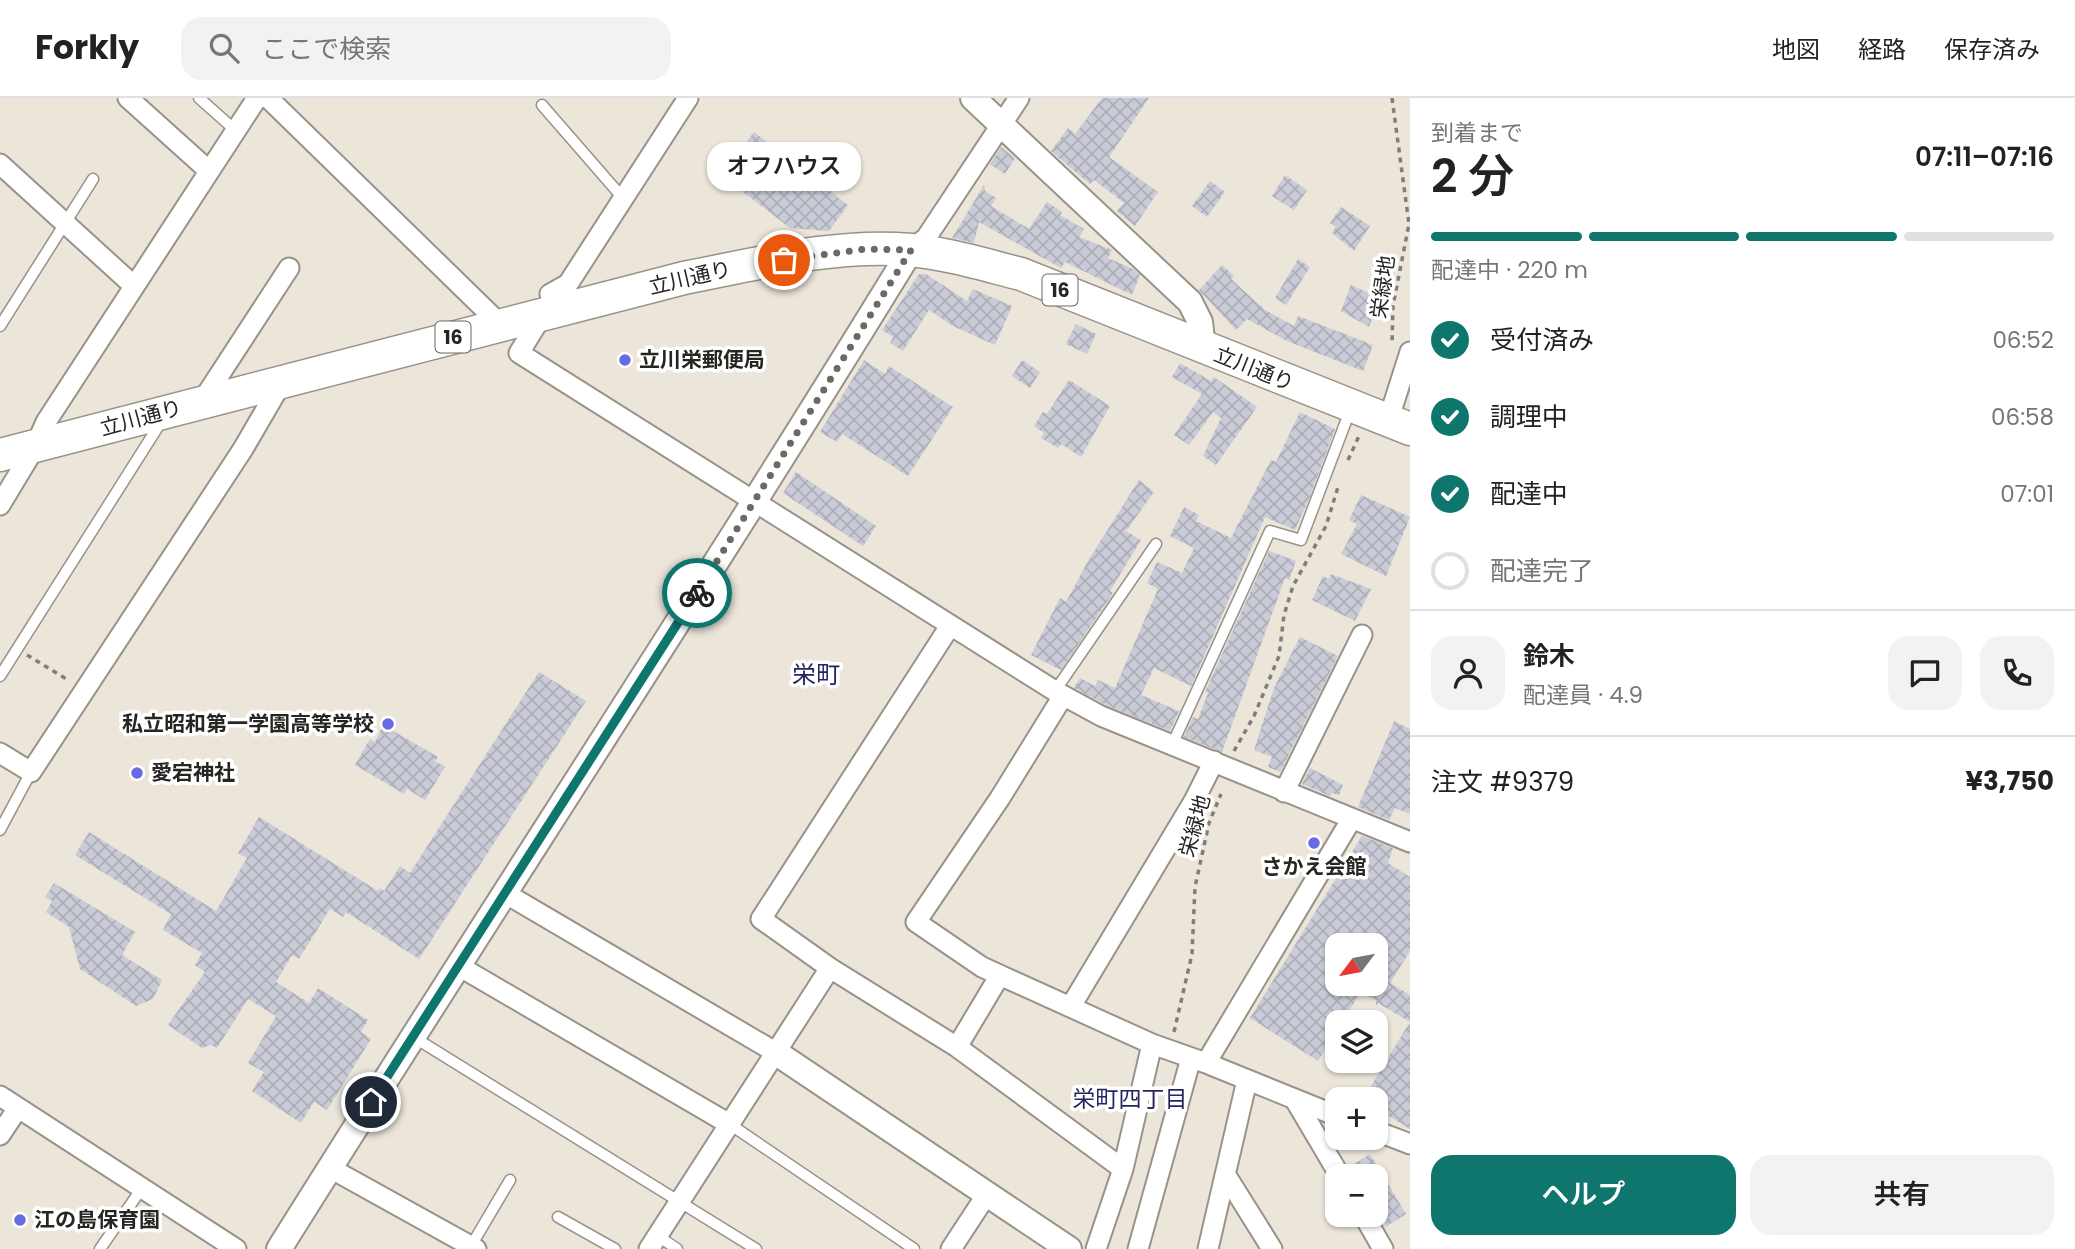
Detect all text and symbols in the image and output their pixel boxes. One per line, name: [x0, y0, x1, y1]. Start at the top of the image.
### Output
search box: [181, 17, 671, 80]
text: Forkly: [35, 24, 139, 71]
icon: search: [205, 29, 243, 67]
text: ここで検索: [261, 31, 391, 67]
text: 地図: [1772, 33, 1820, 66]
text: 経路: [1858, 33, 1906, 66]
text: 保存済み: [1944, 33, 2040, 66]
text: 到着まで: [1431, 117, 1523, 149]
text: 07:11–07:16: [1915, 139, 2054, 175]
callout: オフハウス: [707, 141, 861, 190]
text: 2 分: [1431, 144, 1514, 208]
text: オフハウス: [727, 150, 842, 182]
pin: [754, 230, 814, 290]
icon: bag: [765, 241, 803, 279]
street label: 立川通り: [646, 254, 734, 301]
street label: 栄緑地: [1364, 254, 1401, 320]
text: 配達中 · 220 m: [1431, 254, 1588, 286]
road number: 16: [1042, 274, 1078, 306]
icon: check: [1431, 321, 1469, 359]
road number: 16: [435, 322, 470, 353]
text: 受付済み: [1490, 322, 1594, 358]
text: 06:52: [1992, 324, 2054, 356]
street label: 立川通り: [1210, 339, 1299, 398]
place label: 立川栄郵便局: [639, 345, 765, 374]
marker: 立川栄郵便局: [617, 352, 633, 368]
street label: 立川通り: [97, 393, 185, 442]
icon: check: [1431, 398, 1469, 436]
text: 調理中: [1490, 399, 1568, 435]
text: 06:58: [1991, 401, 2054, 433]
icon: check: [1431, 475, 1469, 513]
text: 配達中: [1490, 476, 1568, 512]
text: 07:01: [2000, 478, 2054, 510]
text: 配達完了: [1490, 553, 1594, 589]
courier: [662, 558, 732, 628]
icon: bike: [678, 574, 716, 612]
button: person: [1431, 636, 1505, 710]
button: chat: [1888, 636, 1962, 710]
button: phone: [1980, 636, 2054, 710]
text: 鈴木: [1523, 638, 1575, 674]
district label: 栄町: [792, 658, 840, 691]
text: 配達員 · 4.9: [1523, 679, 1643, 711]
place label: 私立昭和第一学園高等学校: [122, 709, 374, 738]
marker: 私立昭和第一学園高等学校: [380, 716, 396, 732]
place label: 愛宕神社: [151, 758, 235, 787]
text: ¥3,750: [1966, 763, 2054, 799]
text: 注文 #9379: [1431, 764, 1574, 800]
marker: 愛宕神社: [129, 765, 145, 781]
street label: 栄緑地: [1172, 792, 1217, 860]
marker: さかえ会館: [1306, 835, 1322, 851]
place label: さかえ会館: [1262, 852, 1367, 881]
north arrow: [1325, 933, 1388, 996]
map controls: [1325, 933, 1388, 1227]
button: layers: [1325, 1010, 1388, 1073]
pin: [341, 1072, 401, 1132]
icon: home: [352, 1083, 390, 1121]
district label: 栄町四丁目: [1073, 1083, 1188, 1115]
button: +: [1325, 1087, 1388, 1150]
button: ヘルプ: [1431, 1155, 1736, 1235]
button: 共有: [1750, 1155, 2054, 1235]
button: −: [1325, 1164, 1388, 1227]
place label: 江の島保育園: [34, 1205, 160, 1234]
marker: 江の島保育園: [12, 1212, 28, 1228]

